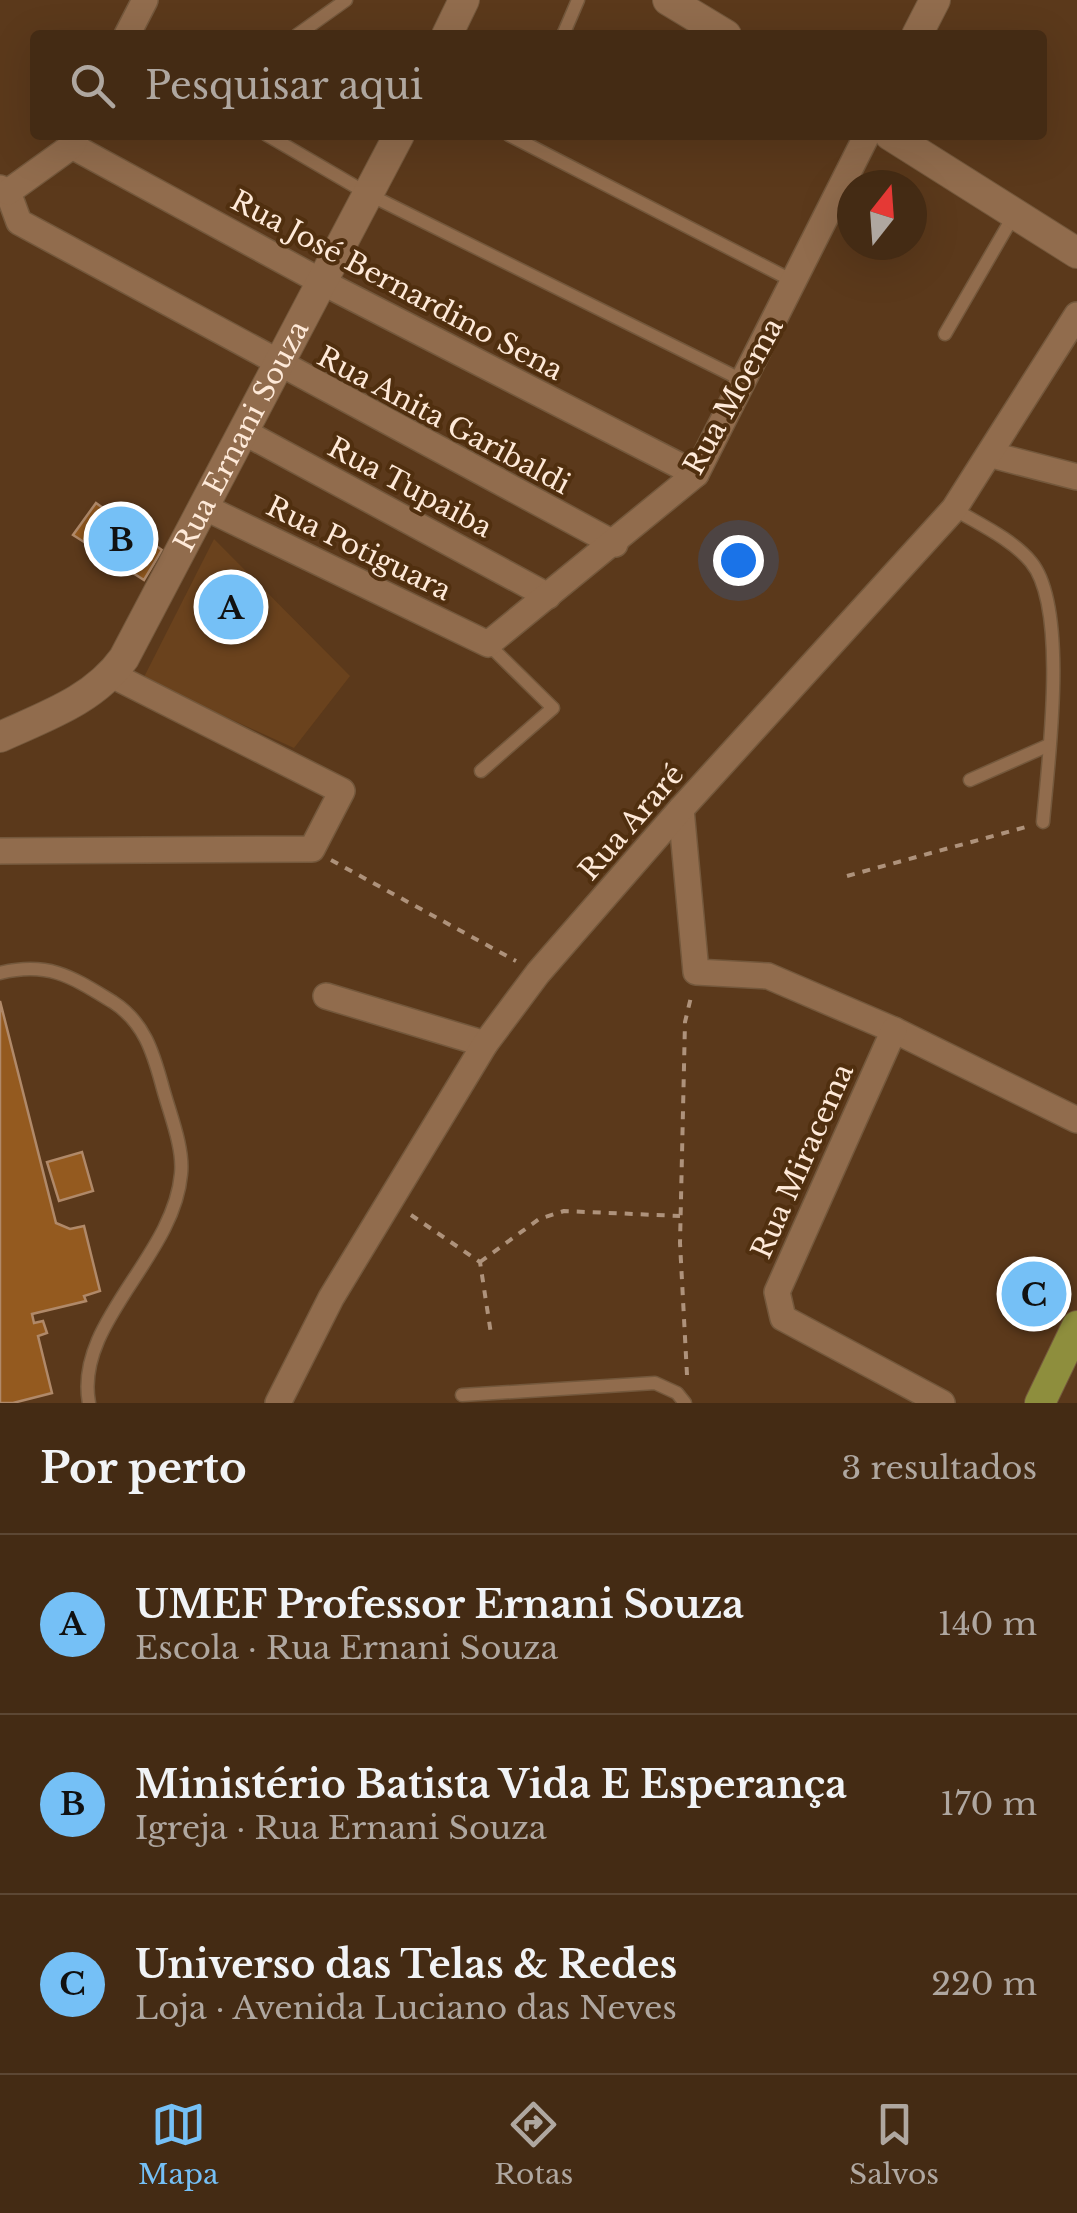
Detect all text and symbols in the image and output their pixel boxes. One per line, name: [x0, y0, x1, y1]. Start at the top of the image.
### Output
search box: [30, 30, 1047, 140]
icon: search: [65, 58, 120, 113]
text: Pesquisar aqui: [145, 62, 423, 109]
north arrow: [837, 170, 927, 260]
street label: Rua José Bernardino Sena: [225, 183, 569, 388]
street label: Rua Moema: [676, 311, 791, 481]
street label: Rua Ernani Souza: [166, 314, 317, 557]
street label: Rua Anita Garibaldi: [311, 339, 576, 502]
street label: Rua Tupaiba: [322, 430, 498, 546]
street label: Rua Potiguara: [261, 489, 457, 608]
pin: B: [88, 502, 154, 576]
your location: [713, 535, 764, 586]
pin: A: [198, 570, 264, 644]
street label: Rua Araré: [571, 757, 691, 888]
street label: Rua Miracema: [744, 1058, 861, 1264]
pin: C: [1002, 1256, 1066, 1332]
text: Por perto: [40, 1442, 247, 1494]
text: 3 resultados: [842, 1448, 1037, 1488]
text: UMEF Professor Ernani Souza: [135, 1581, 744, 1628]
text: A: [60, 1604, 85, 1644]
text: 140 m: [938, 1604, 1037, 1644]
text: Escola · Rua Ernani Souza: [135, 1628, 558, 1668]
text: Ministério Batista Vida E Esperança: [135, 1761, 847, 1808]
text: B: [60, 1784, 85, 1824]
text: 170 m: [940, 1784, 1037, 1824]
text: Igreja · Rua Ernani Souza: [135, 1808, 547, 1848]
text: Universo das Telas & Redes: [135, 1941, 677, 1988]
text: C: [59, 1964, 86, 2004]
text: 220 m: [931, 1964, 1037, 2004]
text: Loja · Avenida Luciano das Neves: [135, 1988, 677, 2028]
tab: Mapa: [138, 2097, 218, 2192]
tab: Rotas: [494, 2097, 573, 2192]
tab: Salvos: [849, 2097, 939, 2192]

